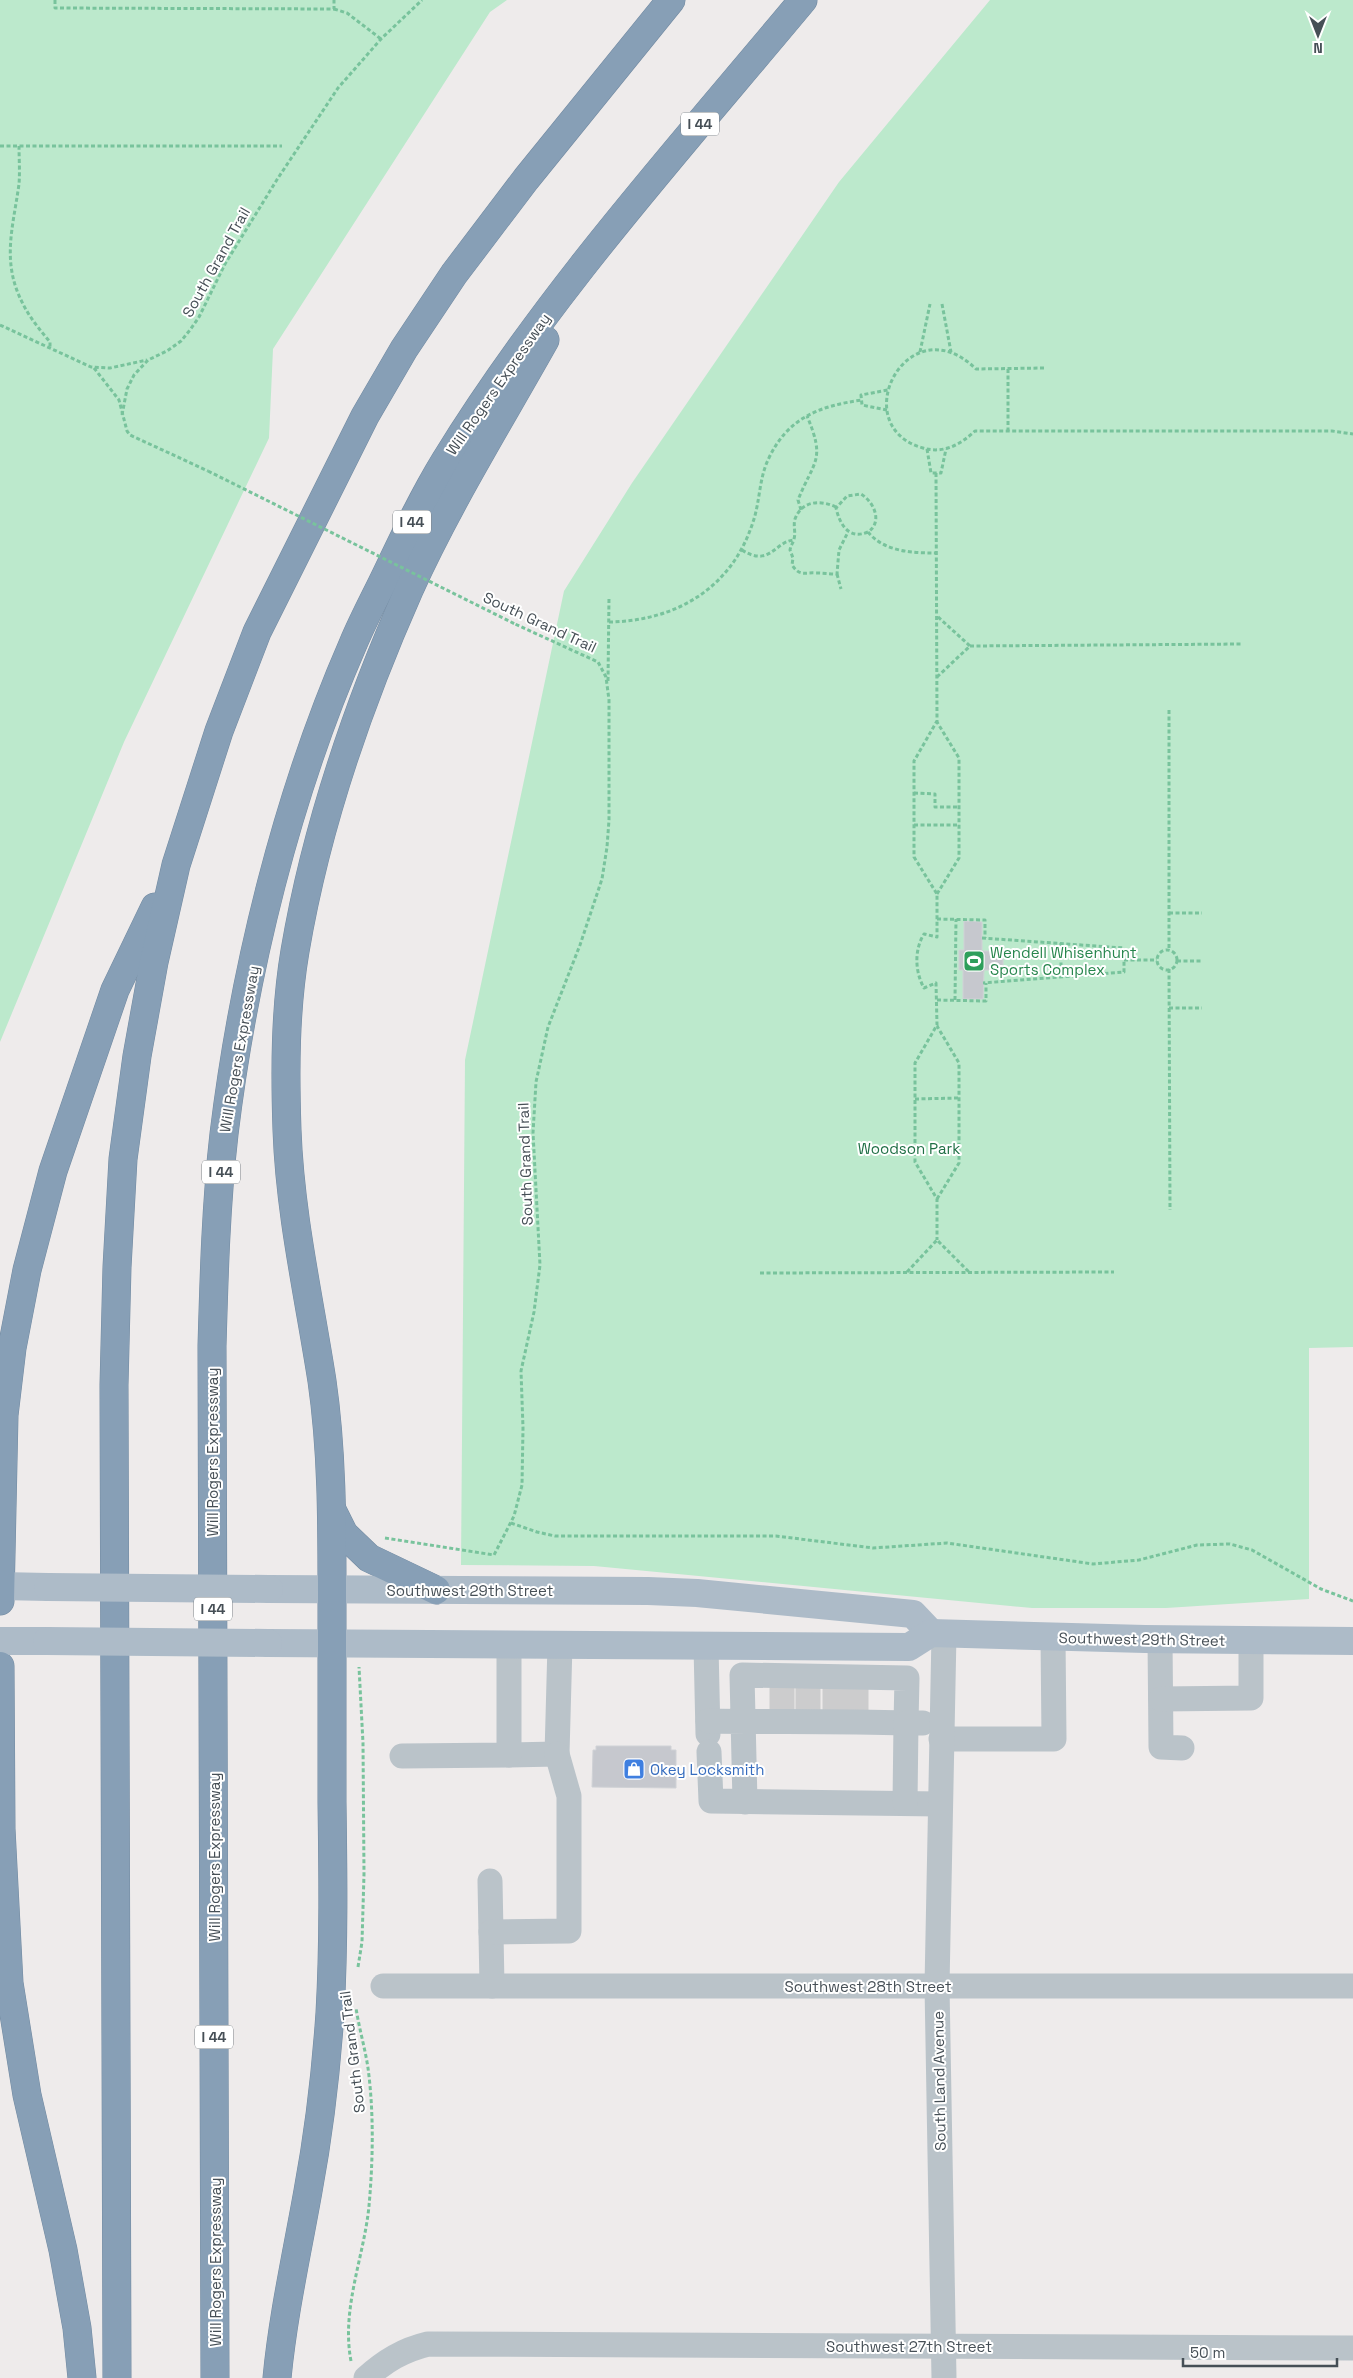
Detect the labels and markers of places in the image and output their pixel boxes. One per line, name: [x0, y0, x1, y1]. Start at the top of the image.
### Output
place label: Wendell Whisenhunt Sports Complex: [990, 943, 1137, 979]
sports icon: Wendell Whisenhunt Sports Complex: [962, 949, 986, 973]
shop icon: Okey Locksmith: [622, 1757, 646, 1781]
place label: Okey Locksmith: [650, 1760, 764, 1779]

